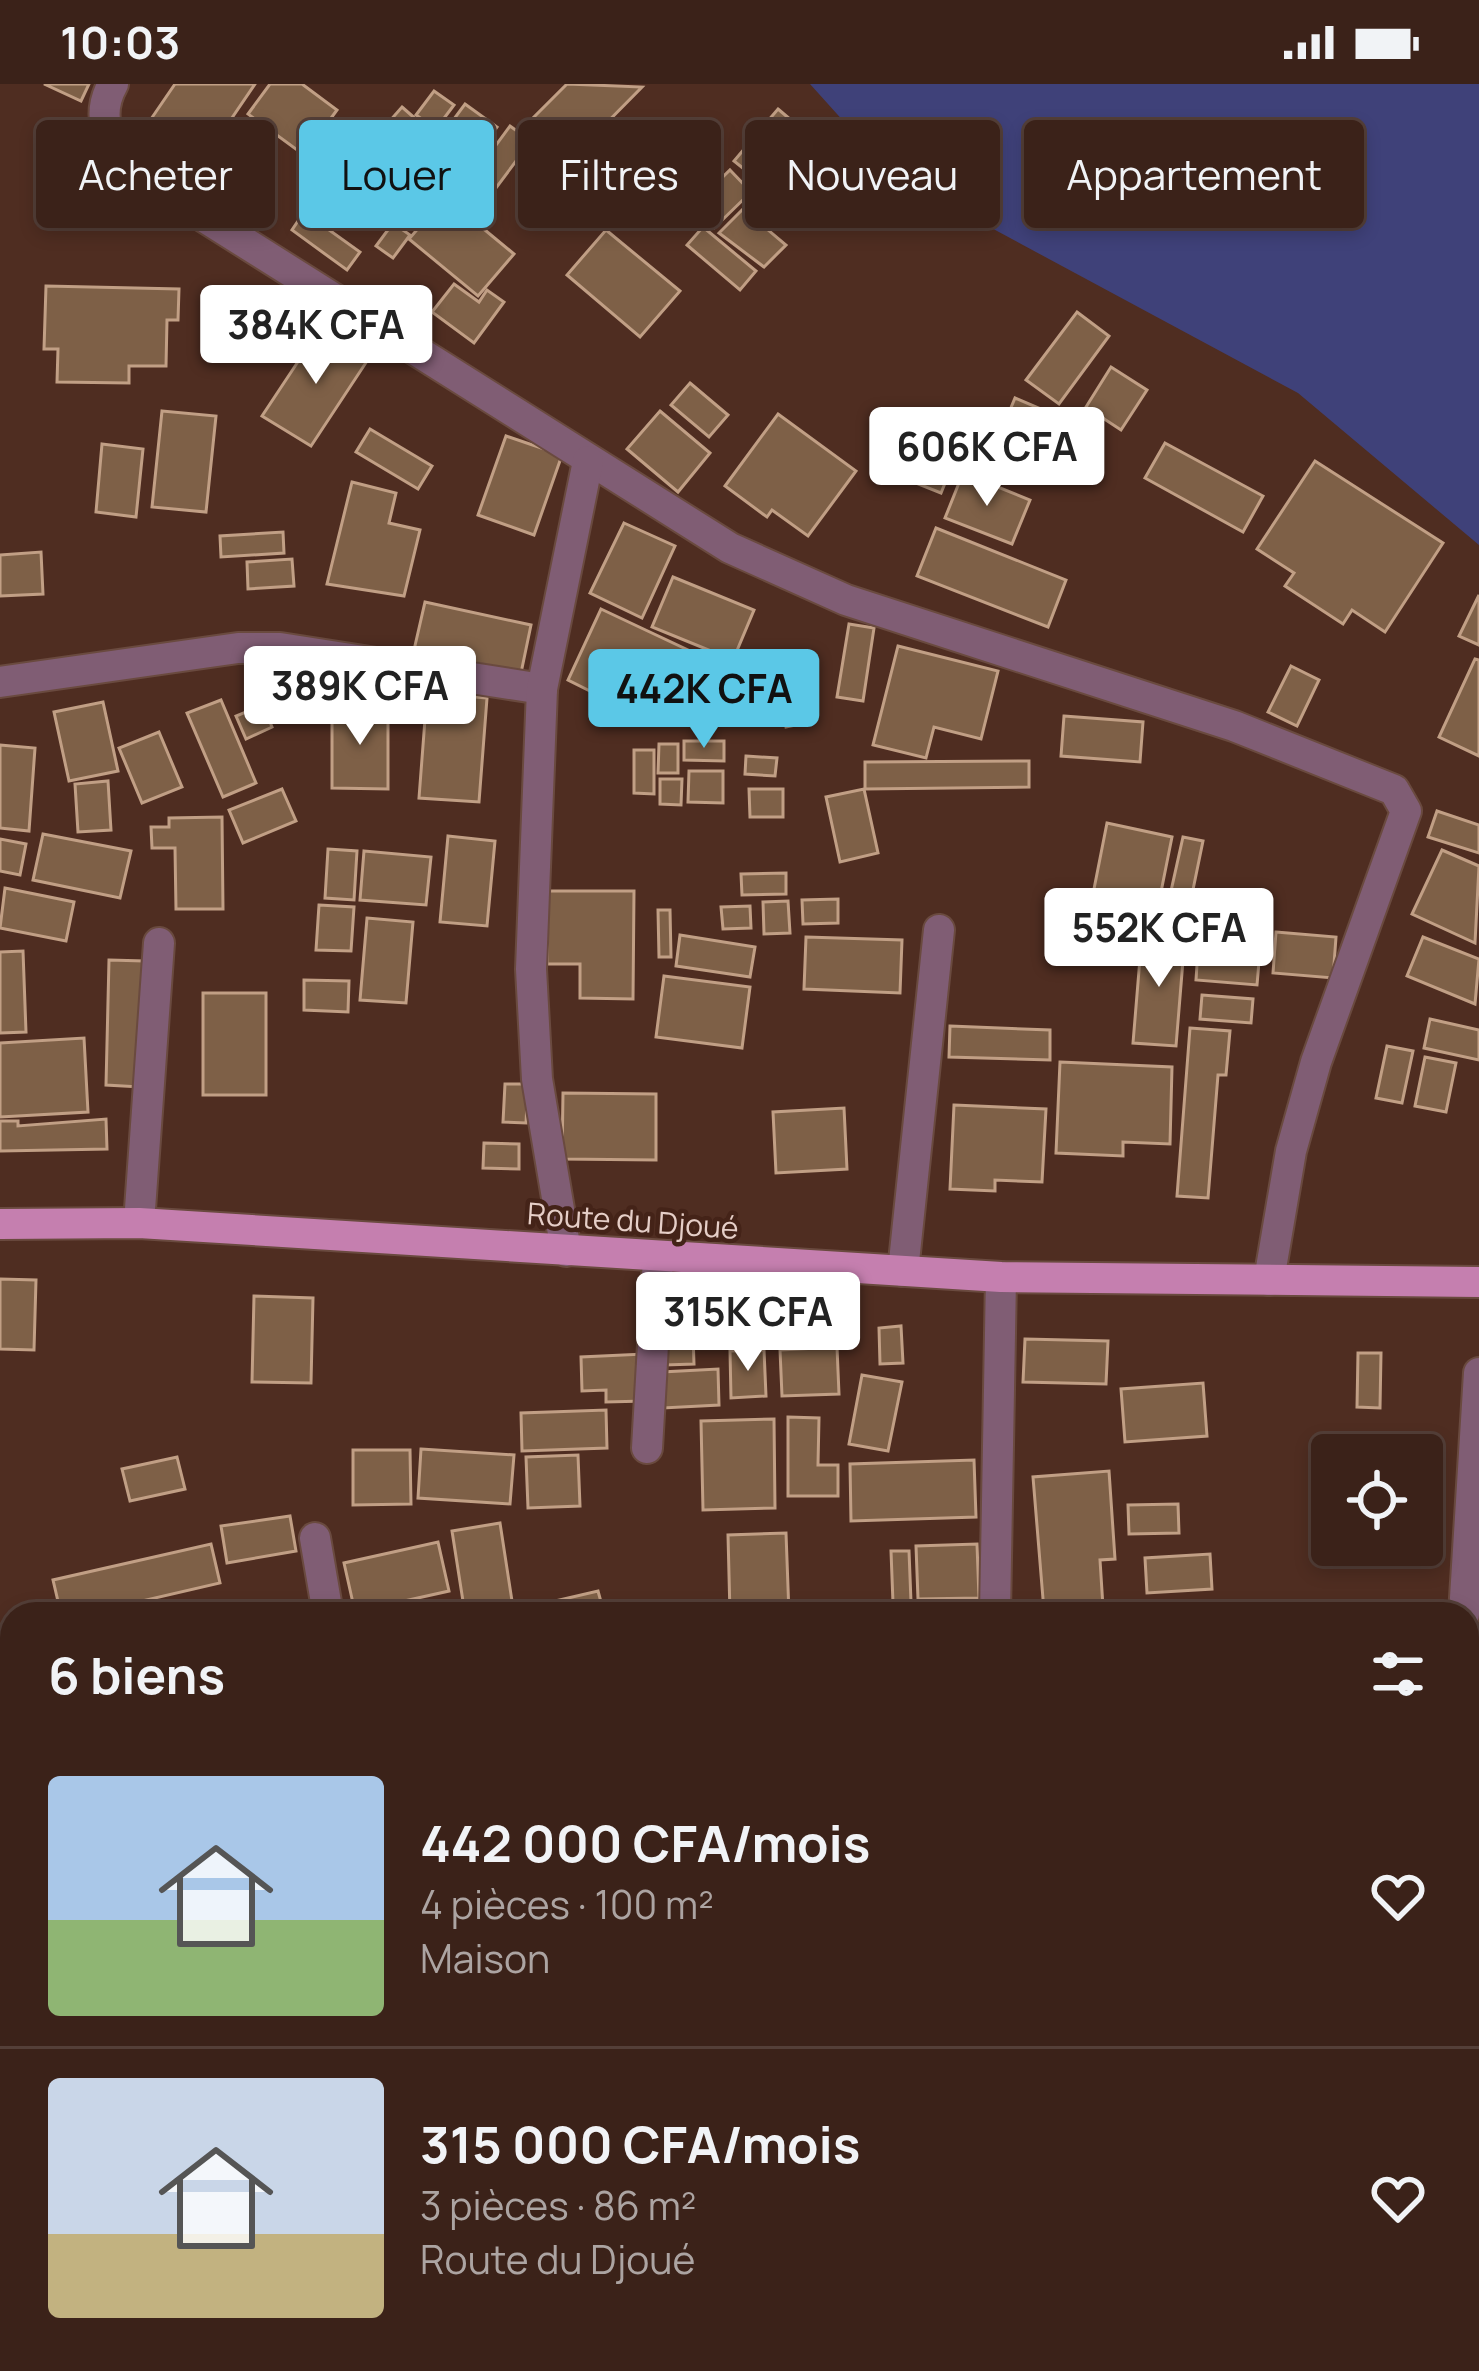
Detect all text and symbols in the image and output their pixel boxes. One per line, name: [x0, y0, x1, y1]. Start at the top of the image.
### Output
text: 10:03: [60, 11, 181, 73]
chip: Acheter: [36, 120, 275, 228]
chip: Louer: [299, 120, 494, 228]
chip: Filtres: [518, 120, 721, 228]
chip: Nouveau: [745, 120, 1000, 228]
chip: Appartement: [1024, 120, 1364, 228]
pin: 384K CFA: [192, 285, 440, 387]
text: 384K CFA: [227, 297, 405, 351]
pin: 606K CFA: [863, 407, 1111, 509]
text: 606K CFA: [896, 419, 1078, 473]
pin: 389K CFA: [236, 646, 484, 748]
pin: 442K CFA: [580, 649, 828, 751]
text: 389K CFA: [271, 658, 449, 712]
text: 442K CFA: [615, 661, 793, 715]
pin: 552K CFA: [1035, 888, 1283, 990]
text: 552K CFA: [1071, 900, 1247, 954]
street label: Route du Djoué: [526, 1192, 740, 1248]
pin: 315K CFA: [624, 1272, 872, 1374]
text: 315K CFA: [663, 1284, 833, 1338]
map controls: [1311, 1434, 1443, 1566]
button: locate: [1311, 1434, 1443, 1566]
text: 6 biens: [48, 1640, 225, 1709]
icon: filters: [1365, 1641, 1431, 1707]
text: 442 000 CFA/mois: [420, 1808, 870, 1877]
icon: home: [144, 1824, 288, 1968]
icon: heart: [1365, 1863, 1431, 1929]
text: 4 pièces · 100 m²: [420, 1877, 714, 1931]
text: Maison: [420, 1931, 550, 1985]
text: 315 000 CFA/mois: [420, 2109, 860, 2178]
icon: home: [144, 2126, 288, 2270]
icon: heart: [1365, 2165, 1431, 2231]
text: 3 pièces · 86 m²: [420, 2178, 696, 2232]
text: Route du Djoué: [420, 2232, 695, 2286]

